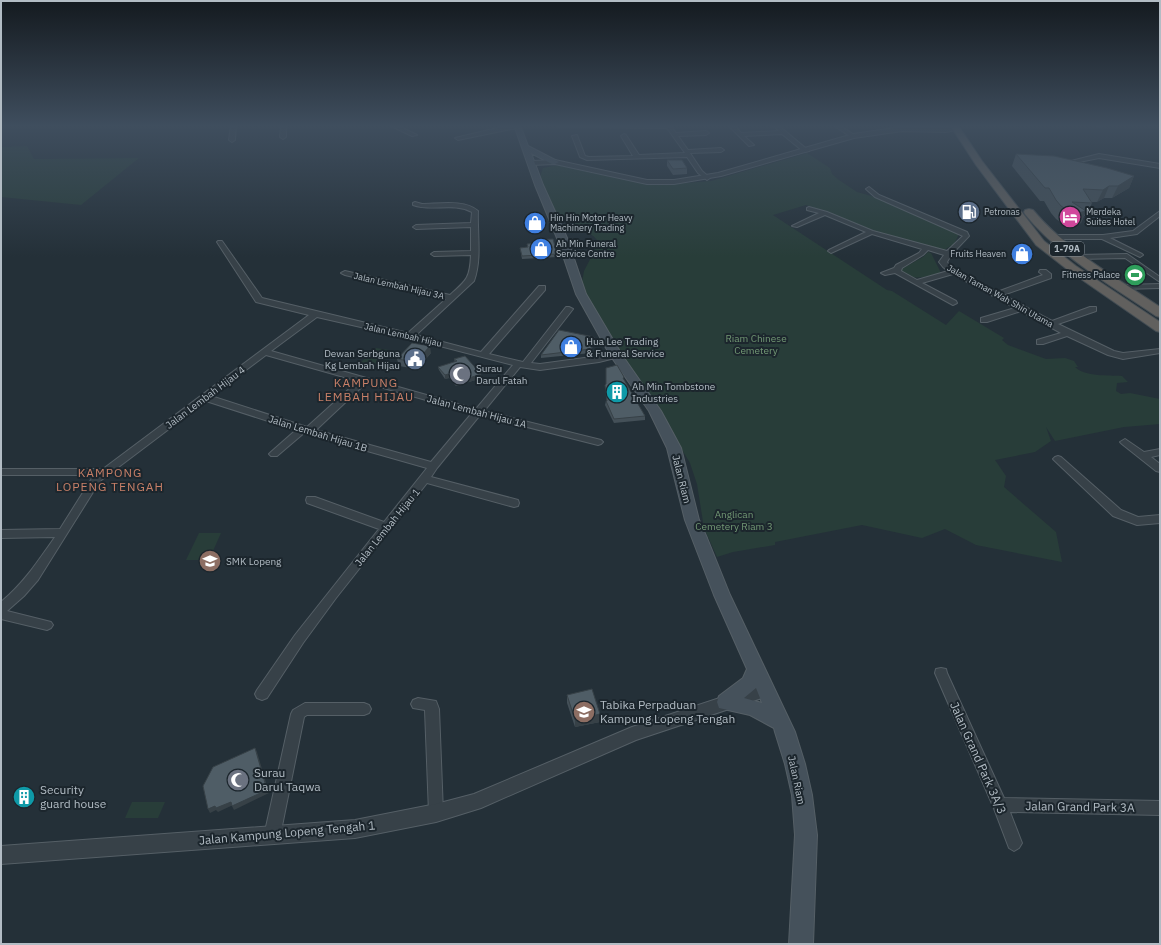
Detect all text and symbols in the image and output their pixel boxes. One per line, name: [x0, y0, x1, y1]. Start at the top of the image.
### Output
fuel station icon: Petronas: [956, 199, 982, 225]
hotel icon: Merdeka Suites Hotel: [1057, 204, 1083, 230]
place label: Petronas: [984, 206, 1020, 217]
place label: Merdeka Suites Hotel: [1086, 206, 1136, 227]
shop icon: Hin Hin Motor Heavy Machinery Trading: [522, 210, 548, 236]
place label: Hin Hin Motor Heavy Machinery Trading: [550, 212, 633, 233]
shop icon: Ah Min Funeral Service Centre: [528, 236, 554, 262]
place label: Ah Min Funeral Service Centre: [556, 238, 617, 259]
shop icon: Fruits Heaven: [1009, 241, 1035, 267]
road number: 1-79A: [1050, 242, 1084, 256]
place label: Fruits Heaven: [950, 248, 1006, 259]
street label: Jalan Taman Wah Shin Utama: [945, 262, 1055, 329]
sports icon: Fitness Palace: [1122, 262, 1148, 288]
place label: Fitness Palace: [1062, 269, 1120, 280]
street label: Jalan Lembah Hijau 3A: [353, 270, 446, 301]
street label: Jalan Lembah Hijau: [363, 320, 443, 349]
park label: Riam Chinese Cemetery: [725, 332, 787, 357]
shop icon: Hua Lee Trading & Funeral Service: [558, 334, 584, 360]
place label: Hua Lee Trading & Funeral Service: [586, 335, 665, 360]
public building icon: Dewan Serbguna Kg Lembah Hijau: [402, 346, 428, 372]
place label: Dewan Serbguna Kg Lembah Hijau: [324, 347, 401, 372]
mosque icon: Surau Darul Fatah: [447, 361, 473, 387]
place label: Surau Darul Fatah: [476, 362, 528, 387]
street label: Jalan Lembah Hijau 4: [163, 363, 248, 432]
district label: KAMPUNG LEMBAH HIJAU: [318, 375, 414, 404]
building icon: Ah Min Tombstone Industries: [604, 379, 630, 405]
place label: Ah Min Tombstone Industries: [632, 380, 716, 405]
street label: Jalan Lembah Hijau 1A: [426, 392, 529, 431]
street label: Jalan Lembah Hijau 1B: [267, 412, 369, 455]
street label: Jalan Riam: [669, 454, 694, 505]
district label: KAMPONG LOPENG TENGAH: [56, 465, 164, 494]
street label: Jalan Lembah Hijau 1: [352, 486, 423, 569]
park label: Anglican Cemetery Riam 3: [695, 508, 773, 533]
school or university icon: SMK Lopeng: [197, 548, 223, 574]
place label: SMK Lopeng: [226, 555, 282, 568]
place label: Tabika Perpaduan Kampung Lopeng Tengah: [600, 697, 735, 726]
school or university icon: Tabika Perpaduan Kampung Lopeng Tengah: [571, 699, 597, 725]
street label: Jalan Grand Park 3A/3: [947, 699, 1010, 816]
street label: Jalan Riam: [785, 755, 808, 806]
place label: Surau Darul Taqwa: [254, 765, 321, 794]
mosque icon: Surau Darul Taqwa: [225, 767, 251, 793]
place label: Security guard house: [40, 782, 107, 811]
building icon: Security guard house: [11, 784, 37, 810]
street label: Jalan Grand Park 3A: [1025, 798, 1135, 815]
street label: Jalan Kampung Lopeng Tengah 1: [198, 817, 376, 848]

